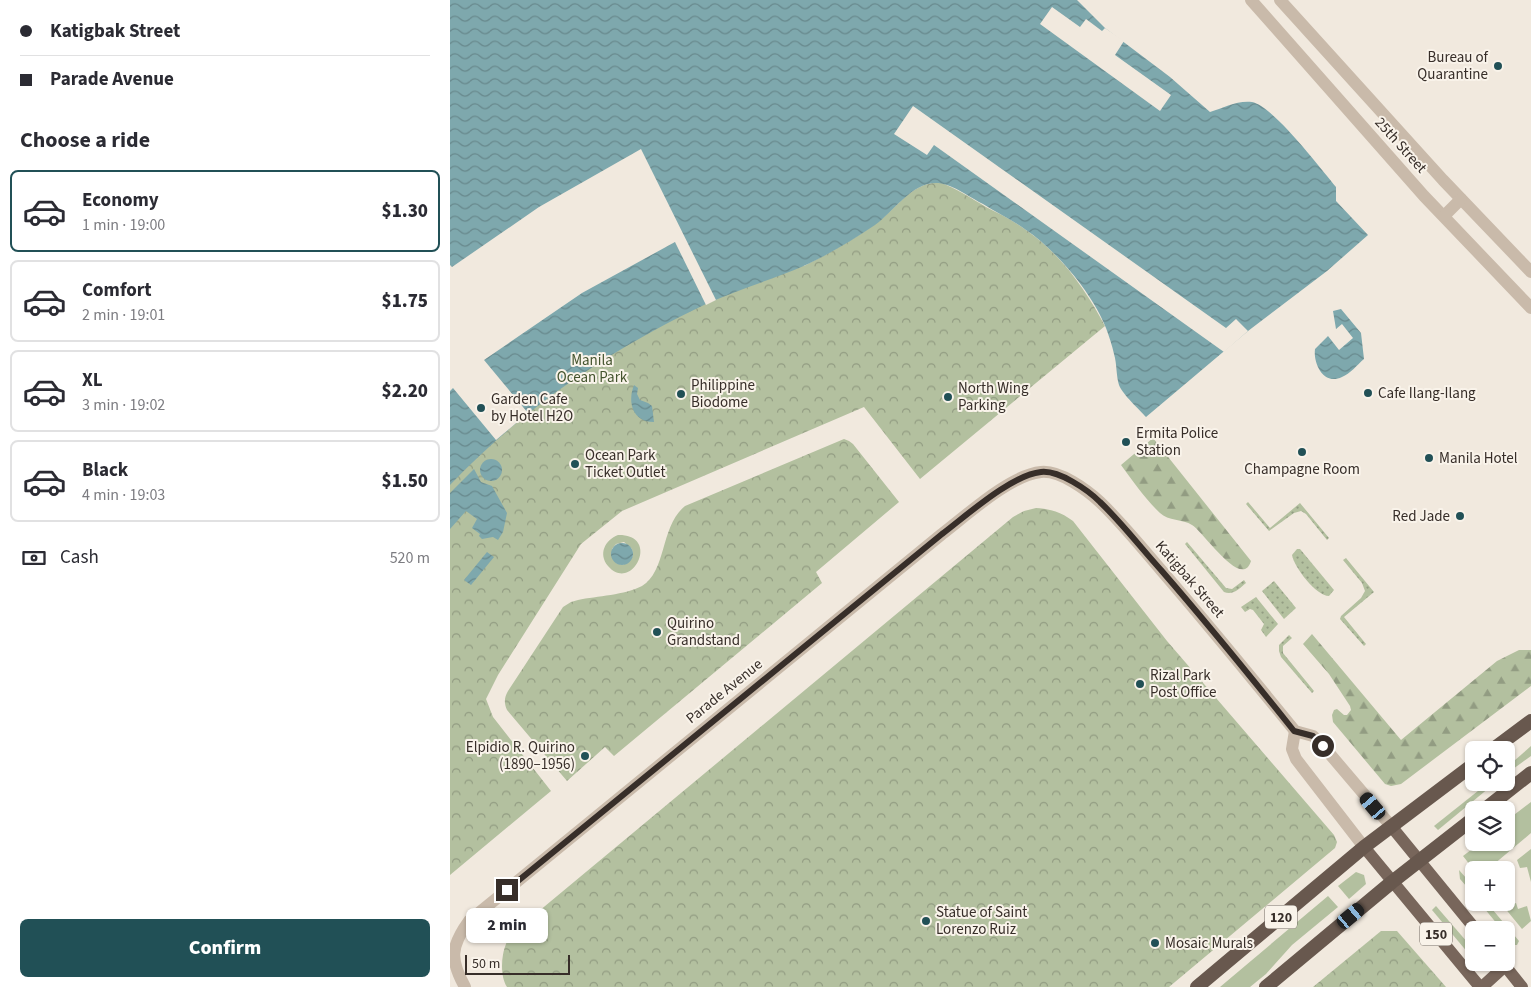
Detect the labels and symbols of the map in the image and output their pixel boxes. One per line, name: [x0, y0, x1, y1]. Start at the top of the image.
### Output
place label: Bureau of Quarantine: [1417, 47, 1489, 85]
marker: Bureau of Quarantine: [1492, 60, 1504, 72]
street label: 25th Street: [1370, 113, 1431, 178]
park label: Manila Ocean Park: [557, 350, 628, 388]
place label: Philippine Biodome: [691, 375, 755, 413]
place label: North Wing Parking: [958, 378, 1029, 416]
place label: Cafe Ilang-Ilang: [1378, 383, 1476, 404]
marker: Cafe Ilang-Ilang: [1362, 387, 1374, 399]
marker: Philippine Biodome: [675, 388, 687, 400]
place label: Garden Cafe by Hotel H2O: [491, 389, 573, 427]
marker: North Wing Parking: [942, 391, 954, 403]
marker: Garden Cafe by Hotel H2O: [475, 402, 487, 414]
place label: Ermita Police Station: [1136, 423, 1218, 461]
marker: Ermita Police Station: [1120, 436, 1132, 448]
place label: Ocean Park Ticket Outlet: [585, 445, 665, 483]
marker: Champagne Room: [1296, 446, 1308, 458]
place label: Manila Hotel: [1439, 448, 1518, 469]
marker: Manila Hotel: [1423, 452, 1435, 464]
marker: Ocean Park Ticket Outlet: [569, 458, 581, 470]
place label: Champagne Room: [1244, 459, 1360, 480]
place label: Red Jade: [1392, 506, 1450, 527]
marker: Red Jade: [1454, 510, 1466, 522]
street label: Katigbak Street: [1150, 536, 1229, 622]
place label: Quirino Grandstand: [667, 613, 740, 651]
marker: Quirino Grandstand: [651, 626, 663, 638]
street label: Parade Avenue: [682, 654, 767, 729]
place label: Rizal Park Post Office: [1150, 665, 1217, 703]
marker: Rizal Park Post Office: [1134, 678, 1146, 690]
route start: [1312, 735, 1334, 757]
place label: Elpidio R. Quirino (1890–1956): [466, 737, 575, 775]
marker: Elpidio R. Quirino (1890–1956): [579, 750, 591, 762]
car: [1357, 790, 1388, 822]
route end: [496, 879, 518, 901]
car: [1334, 901, 1367, 931]
place label: Statue of Saint Lorenzo Ruiz: [936, 902, 1027, 940]
road number: 120: [1265, 906, 1297, 929]
callout: 2 min: [466, 908, 548, 942]
marker: Statue of Saint Lorenzo Ruiz: [920, 915, 932, 927]
road number: 150: [1420, 922, 1452, 946]
place label: Mosaic Murals: [1165, 933, 1253, 954]
marker: Mosaic Murals: [1149, 937, 1161, 949]
scale bar: [465, 952, 570, 975]

